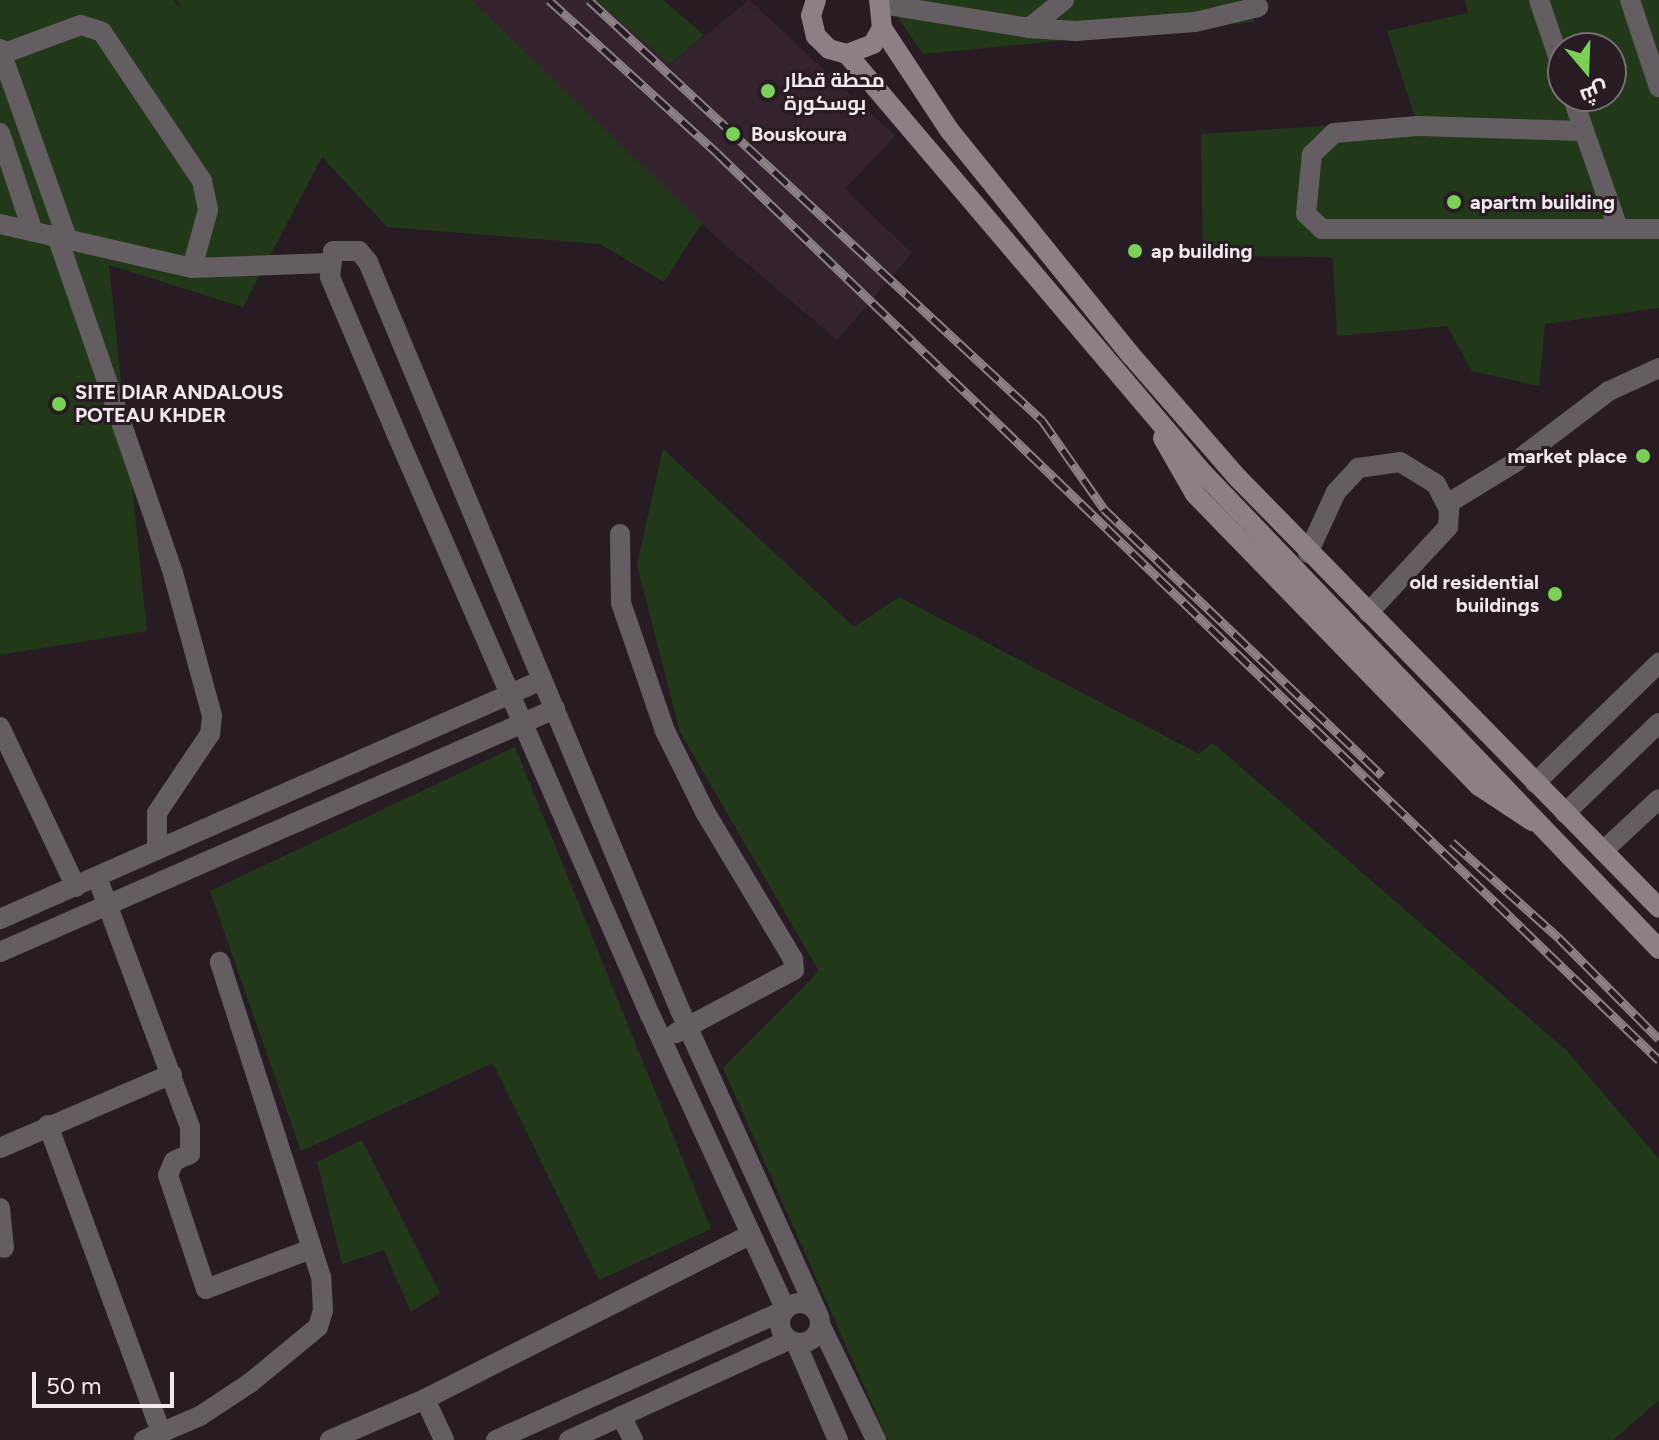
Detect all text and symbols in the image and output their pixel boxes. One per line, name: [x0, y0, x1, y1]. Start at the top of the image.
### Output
north arrow: [1547, 32, 1627, 112]
place label: محطة قطار بوسكورة: [784, 68, 885, 115]
text: ش: [1577, 76, 1612, 111]
marker: محطة قطار بوسكورة: [759, 82, 777, 100]
place label: Bouskoura: [751, 122, 847, 146]
marker: Bouskoura: [722, 123, 744, 145]
place label: apartm building: [1470, 190, 1615, 214]
marker: apartm building: [1445, 193, 1463, 211]
place label: ap building: [1151, 239, 1252, 263]
marker: ap building: [1126, 242, 1144, 260]
place label: SITE DIAR ANDALOUS POTEAU KHDER: [75, 380, 283, 427]
marker: SITE DIAR ANDALOUS POTEAU KHDER: [50, 395, 68, 413]
place label: market place: [1508, 444, 1627, 468]
marker: market place: [1634, 447, 1652, 465]
place label: old residential buildings: [1409, 570, 1539, 617]
marker: old residential buildings: [1546, 585, 1564, 603]
scale bar: [36, 1356, 178, 1406]
text: 50 m: [46, 1371, 102, 1400]

